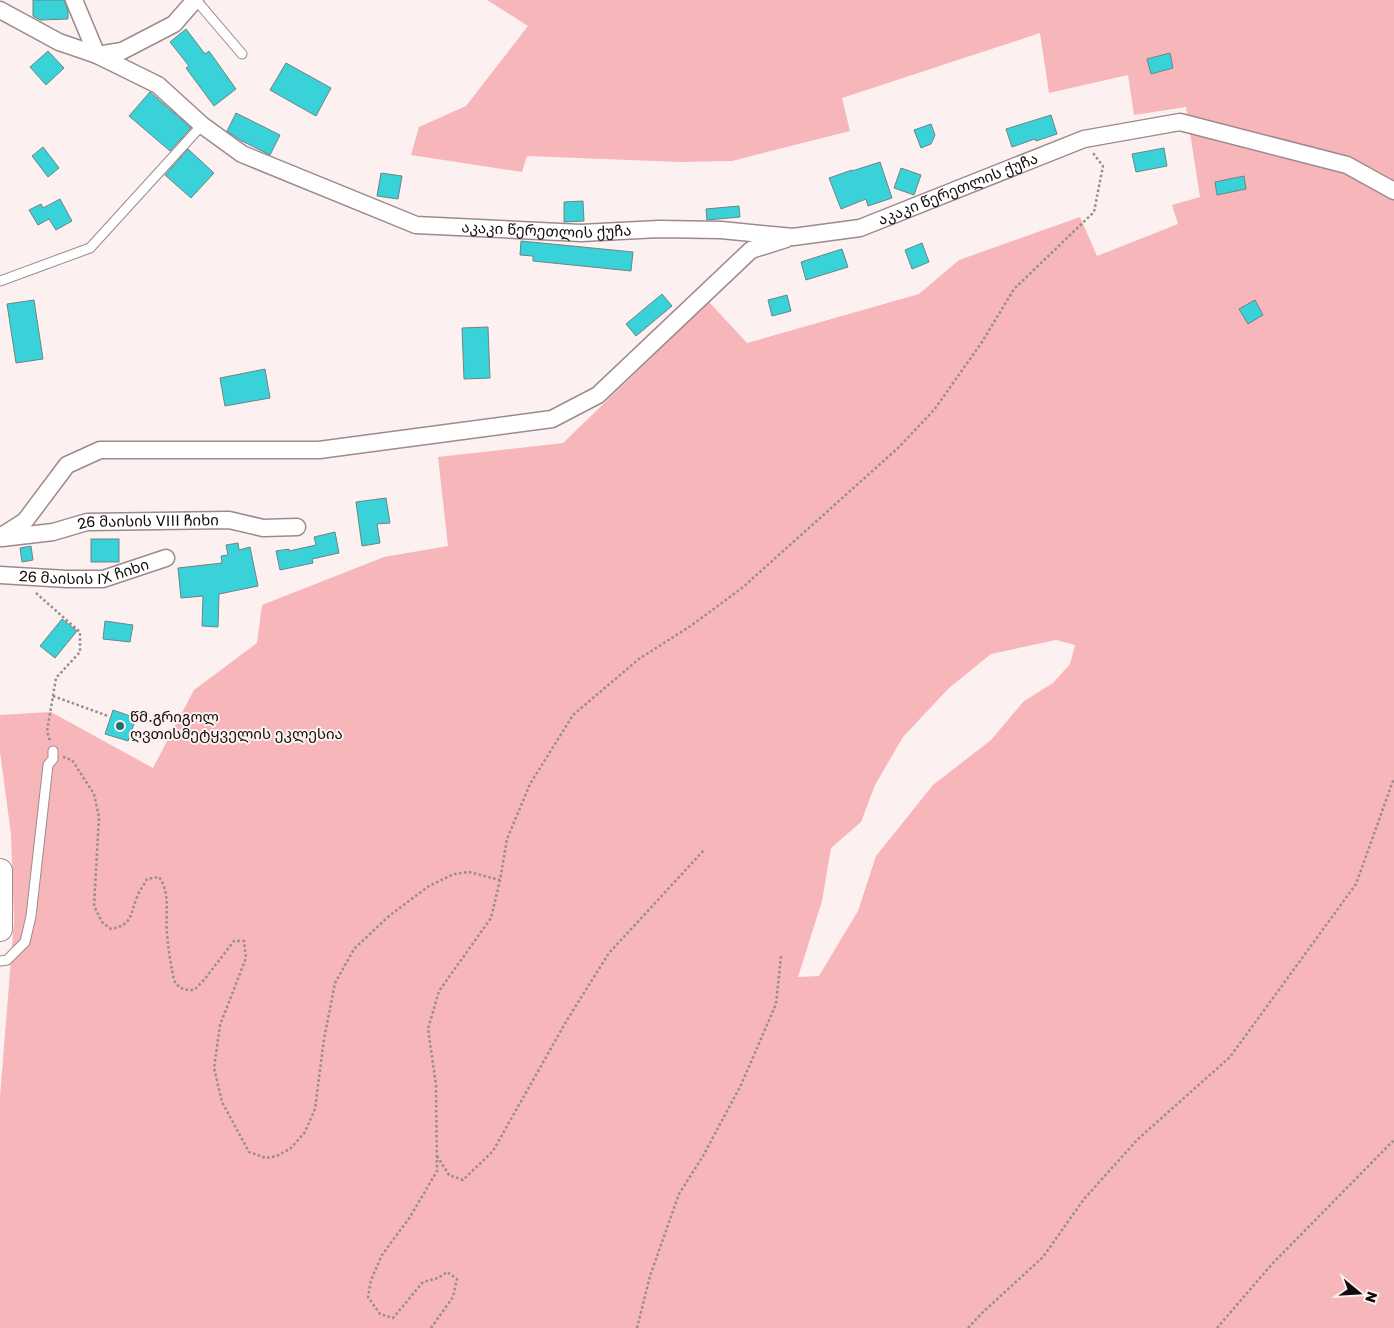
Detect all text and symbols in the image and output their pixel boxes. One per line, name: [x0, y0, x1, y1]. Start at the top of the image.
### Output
street label: აკაკი წერეთლის ქუჩა: [875, 148, 1040, 228]
street label: აკაკი წერეთლის ქუჩა: [461, 217, 632, 242]
street label: 26 მაისის VIII ჩიხი: [75, 510, 219, 532]
street label: 26 მაისის IX ჩიხი: [19, 554, 151, 587]
place label: წმ.გრიგოლ ღვთისმეტყველის ეკლესია: [130, 707, 343, 743]
marker: წმ.გრიგოლ ღვთისმეტყველის ეკლესია: [114, 720, 126, 732]
north arrow: [1334, 1268, 1384, 1318]
text: N: [1362, 1289, 1382, 1305]

